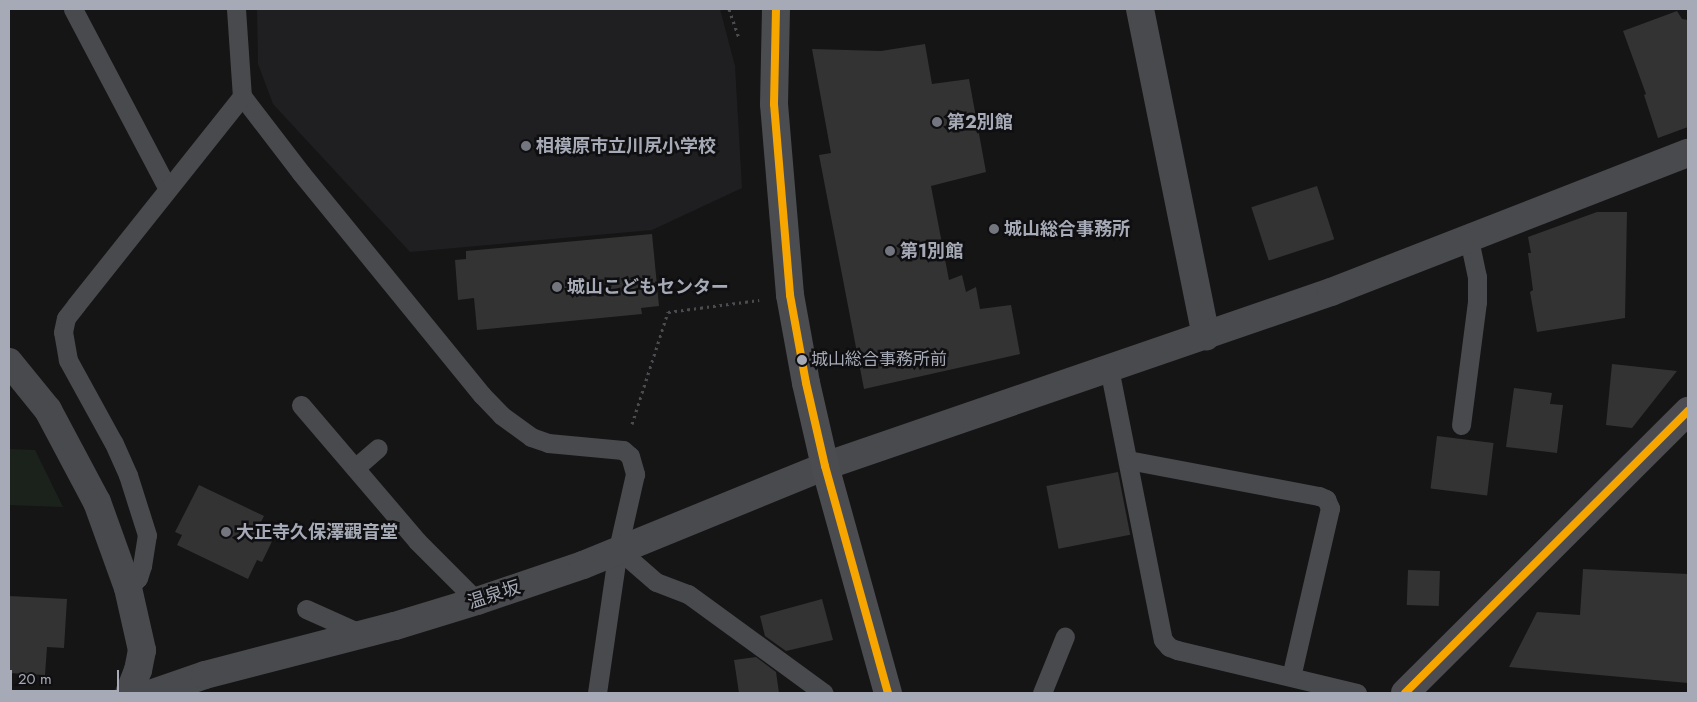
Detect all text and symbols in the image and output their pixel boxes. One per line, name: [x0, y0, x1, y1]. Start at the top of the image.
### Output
place label: 第2別館: [947, 111, 1013, 133]
marker: 第2別館: [931, 116, 943, 128]
place label: 相模原市立川尻小学校: [536, 135, 716, 157]
marker: 相模原市立川尻小学校: [520, 140, 532, 152]
place label: 城山総合事務所: [1004, 218, 1130, 240]
marker: 城山総合事務所: [988, 223, 1000, 235]
place label: 第1別館: [900, 240, 963, 262]
marker: 第1別館: [884, 245, 896, 257]
place label: 城山こどもセンター: [567, 276, 729, 298]
marker: 城山こどもセンター: [551, 281, 563, 293]
place label: 城山総合事務所前: [811, 350, 947, 370]
marker: 城山総合事務所前: [797, 355, 807, 365]
place label: 大正寺久保澤觀音堂: [236, 521, 398, 543]
marker: 大正寺久保澤觀音堂: [220, 526, 232, 538]
street label: 温泉坂: [465, 576, 523, 614]
scale bar: [12, 660, 121, 692]
text: 20 m: [18, 668, 52, 690]

